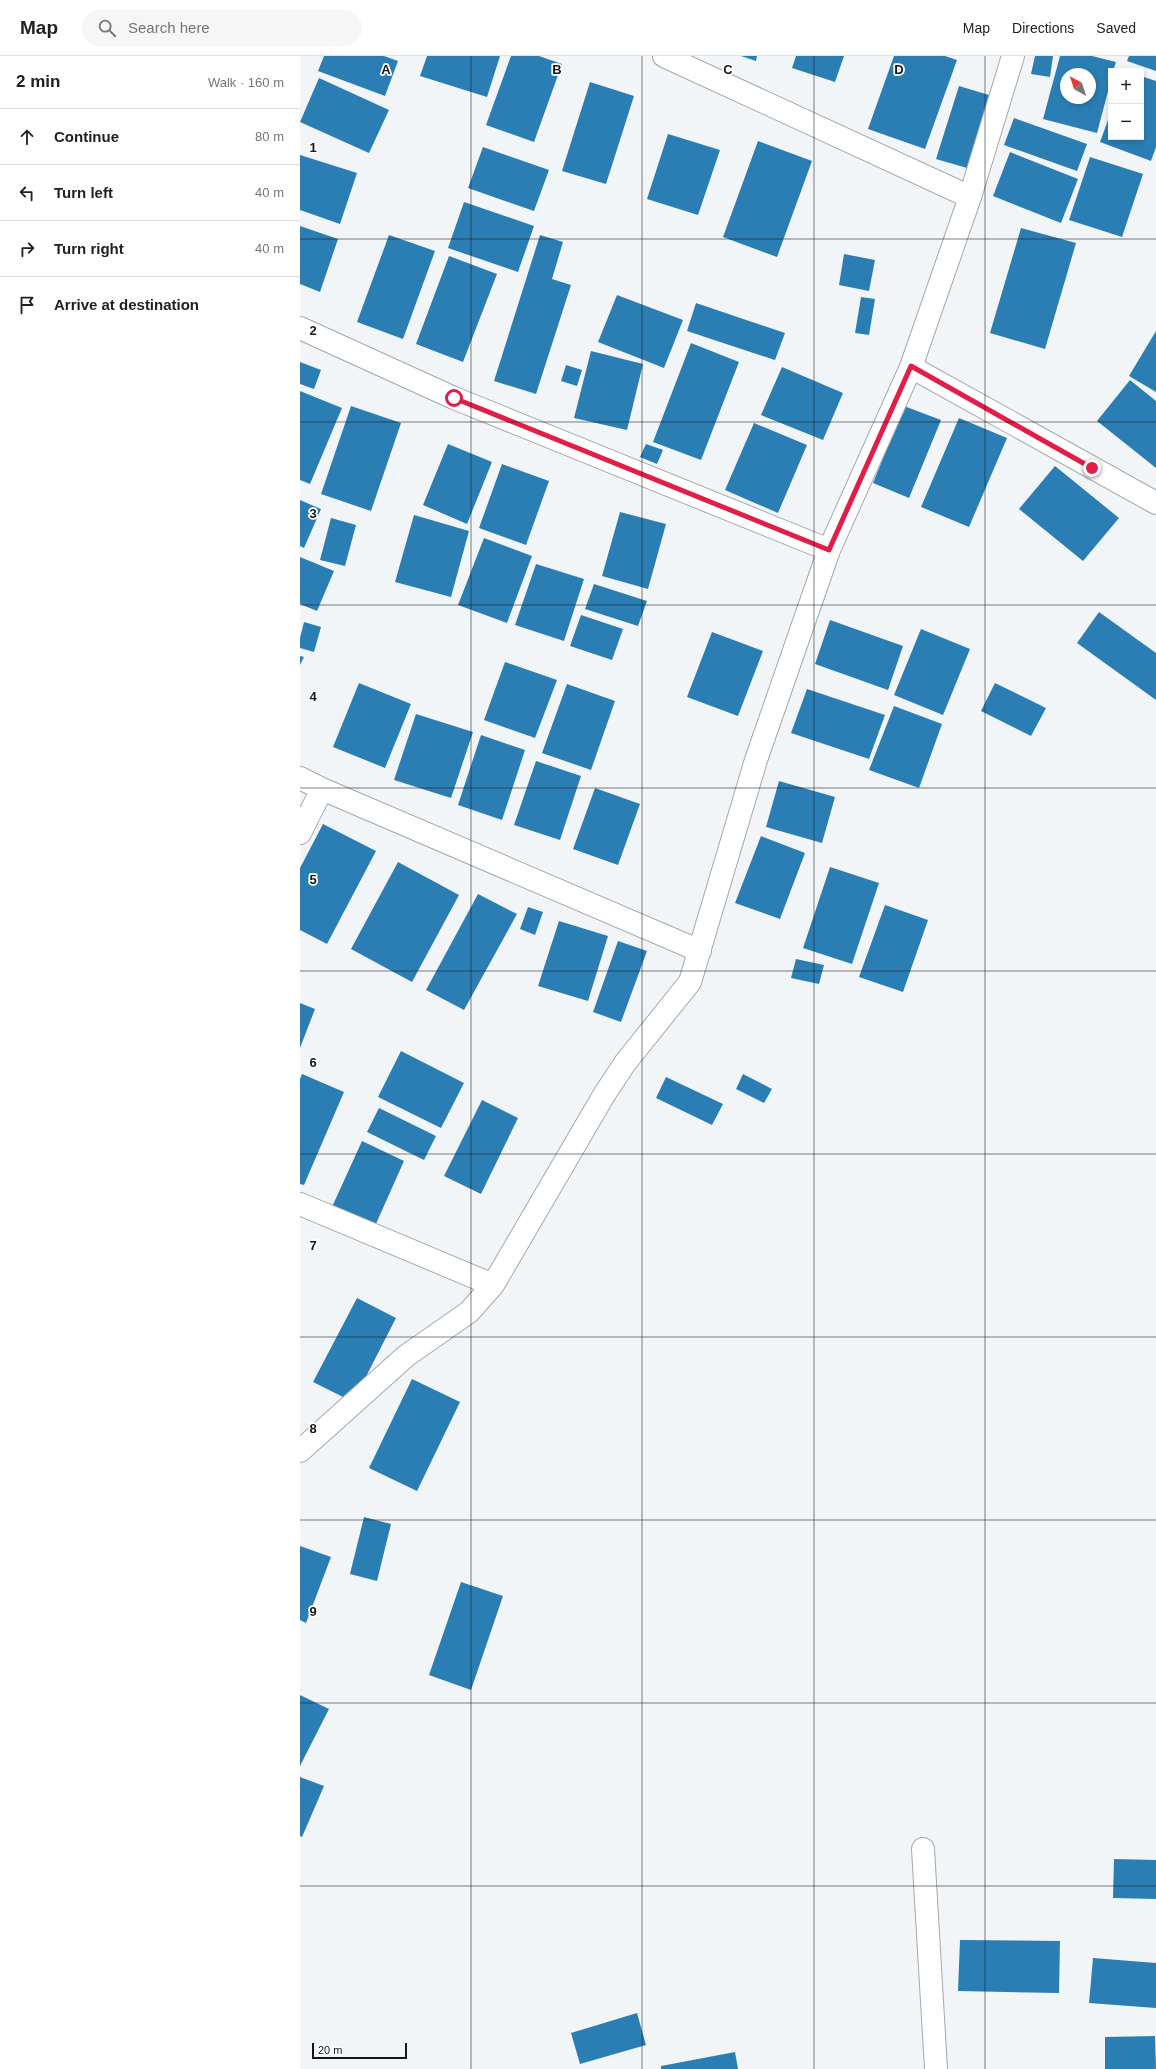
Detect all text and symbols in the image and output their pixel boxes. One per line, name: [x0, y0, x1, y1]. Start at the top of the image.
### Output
search box: [82, 10, 362, 46]
text: Map: [20, 17, 58, 38]
icon: search: [96, 17, 118, 39]
text: Search here: [128, 19, 210, 36]
text: Map: [963, 20, 990, 36]
text: Directions: [1012, 20, 1074, 36]
text: Saved: [1096, 20, 1136, 36]
text: A: [381, 62, 391, 77]
text: B: [552, 62, 562, 77]
text: C: [723, 62, 733, 77]
text: D: [894, 62, 904, 77]
north arrow: [1060, 68, 1096, 104]
map controls: [1108, 68, 1144, 140]
button: +: [1108, 68, 1144, 104]
text: 2 min: [16, 72, 60, 91]
text: Walk · 160 m: [208, 75, 284, 90]
button: −: [1108, 104, 1144, 140]
icon: ahead: [16, 126, 38, 148]
text: Continue: [54, 128, 119, 145]
text: 80 m: [255, 129, 284, 144]
text: 1: [309, 140, 317, 155]
icon: left: [16, 182, 38, 204]
text: Turn left: [54, 184, 113, 201]
text: 40 m: [255, 185, 284, 200]
icon: right: [16, 238, 38, 260]
text: Turn right: [54, 240, 124, 257]
text: 40 m: [255, 241, 284, 256]
icon: arrive: [16, 294, 38, 316]
text: Arrive at destination: [54, 296, 199, 313]
text: 2: [309, 323, 317, 338]
route start: [445, 389, 463, 407]
route end: [1083, 459, 1101, 477]
text: 3: [309, 506, 317, 521]
text: 4: [309, 689, 317, 704]
text: 5: [309, 872, 317, 887]
text: 6: [309, 1055, 317, 1070]
text: 7: [309, 1238, 317, 1253]
text: 8: [309, 1421, 317, 1436]
text: 9: [309, 1604, 317, 1619]
scale bar: [312, 2041, 407, 2060]
text: 20 m: [318, 2044, 342, 2056]

